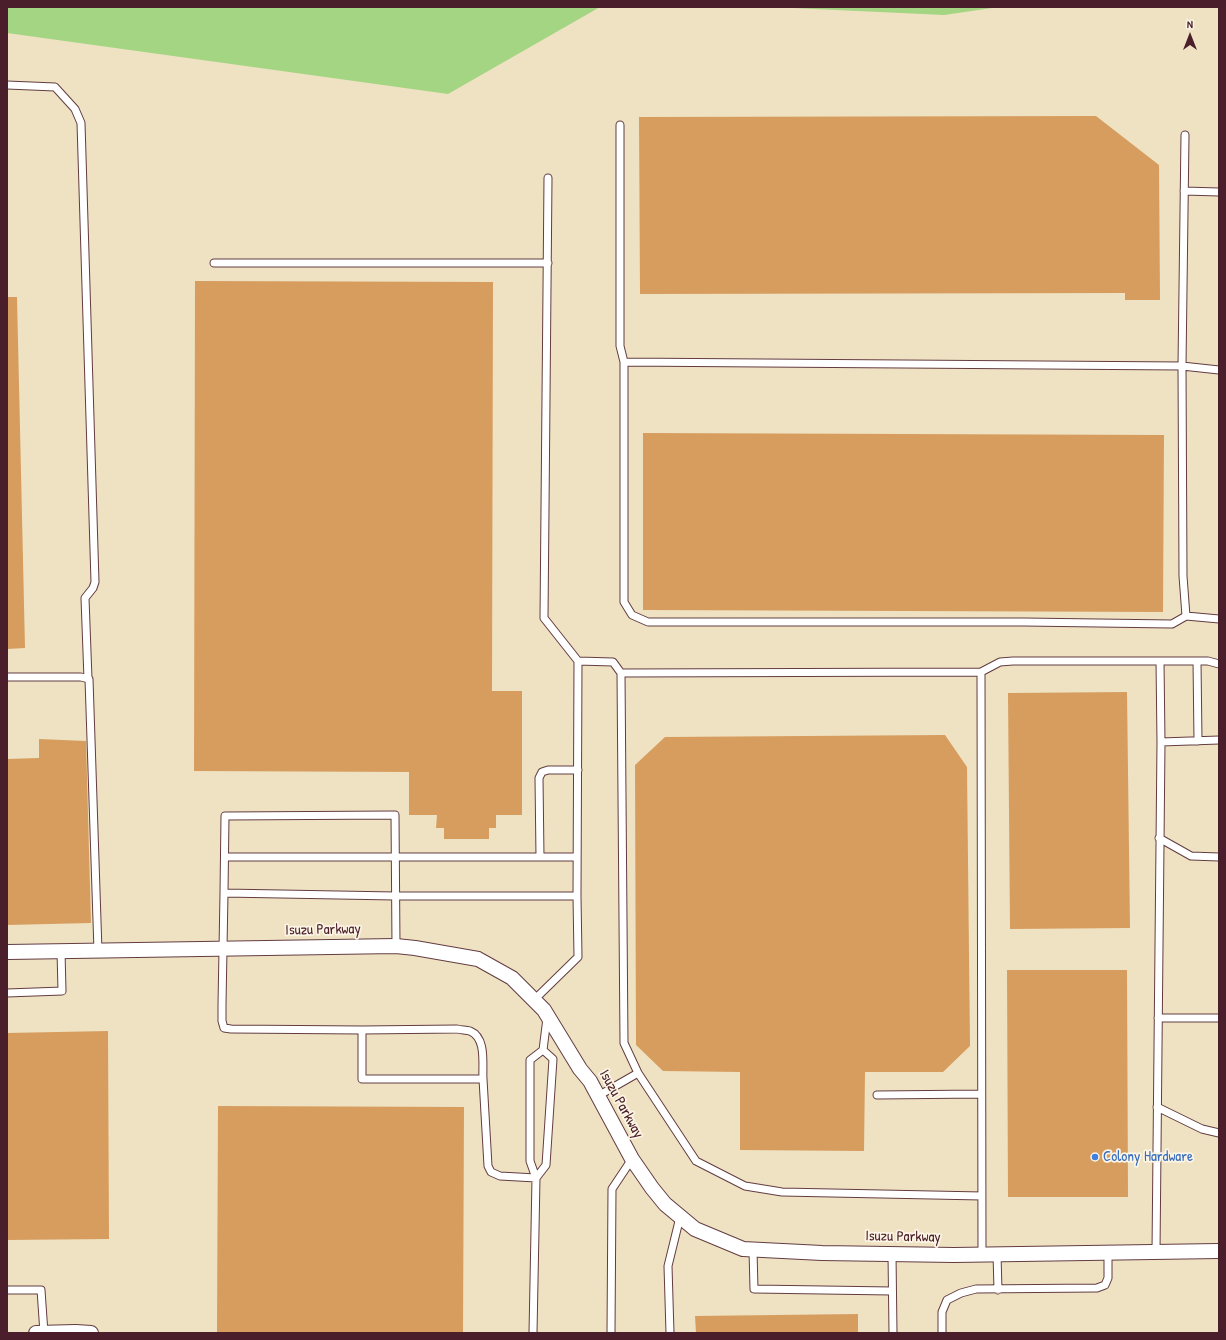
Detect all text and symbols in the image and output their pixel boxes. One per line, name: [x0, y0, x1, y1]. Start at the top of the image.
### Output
north arrow: [1170, 16, 1210, 56]
text: N: [1187, 17, 1193, 31]
street label: Isuzu Parkway: [285, 920, 361, 940]
street label: Isuzu Parkway: [595, 1067, 647, 1141]
place label: Colony Hardware: [1103, 1148, 1193, 1166]
marker: Colony Hardware: [1090, 1152, 1100, 1162]
street label: Isuzu Parkway: [865, 1227, 941, 1247]

